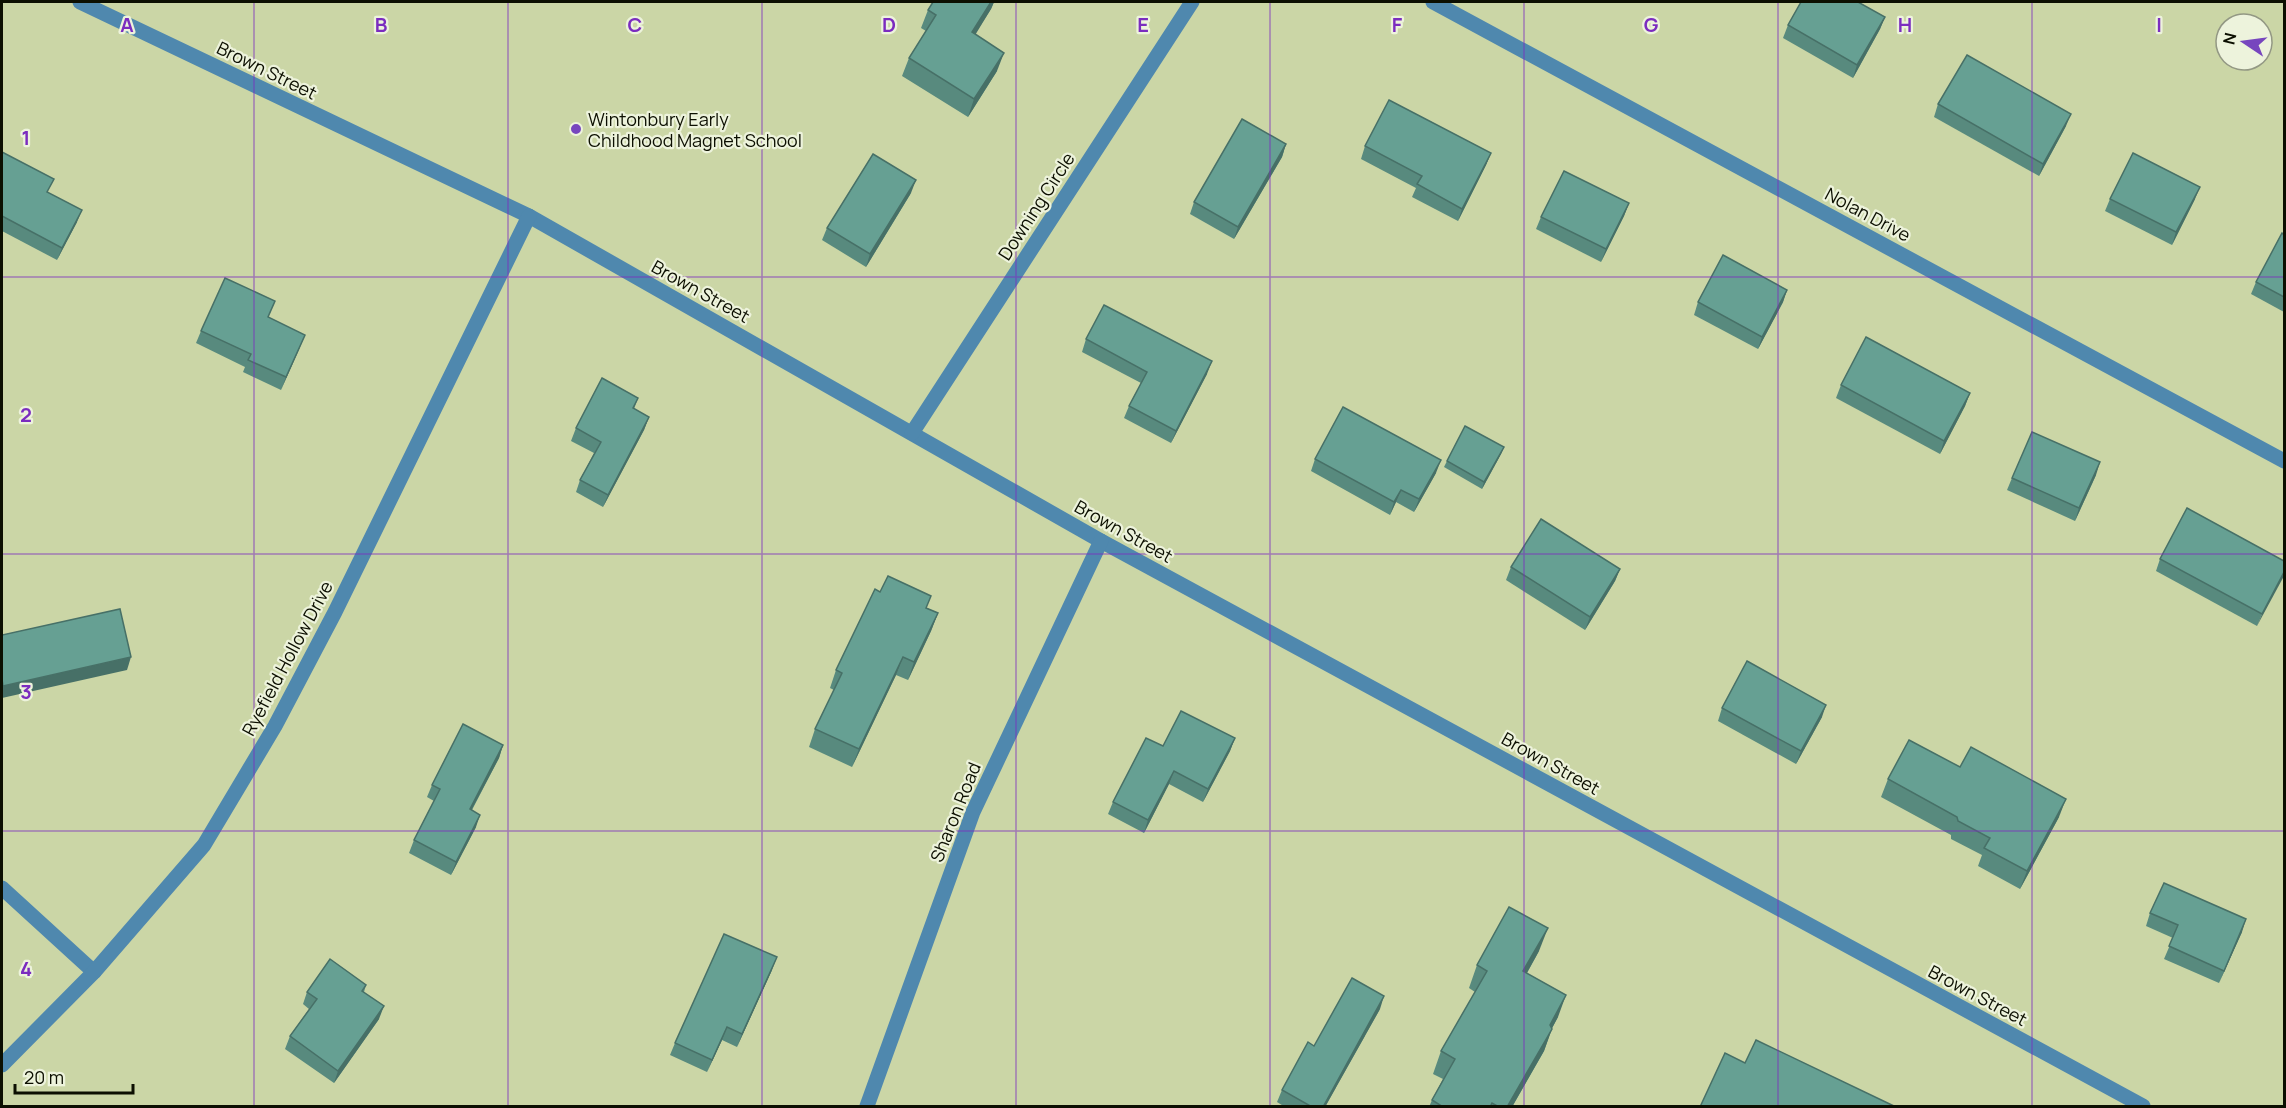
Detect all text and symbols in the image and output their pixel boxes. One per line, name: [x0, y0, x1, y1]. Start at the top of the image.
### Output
text: A: [120, 11, 134, 38]
text: B: [375, 11, 388, 38]
text: C: [628, 11, 642, 38]
text: D: [882, 11, 896, 38]
text: E: [1137, 11, 1149, 38]
text: F: [1392, 11, 1403, 38]
text: G: [1644, 11, 1659, 38]
text: H: [1898, 11, 1912, 38]
text: I: [2156, 11, 2162, 38]
north arrow: [2214, 12, 2274, 72]
text: N: [2217, 31, 2241, 47]
street label: Brown Street: [213, 35, 321, 105]
place label: Wintonbury Early Childhood Magnet School: [588, 107, 802, 152]
marker: Wintonbury Early Childhood Magnet School: [569, 122, 583, 136]
text: 1: [22, 124, 30, 151]
street label: Downing Circle: [992, 148, 1080, 264]
street label: Nolan Drive: [1821, 181, 1915, 247]
street label: Brown Street: [648, 254, 754, 328]
text: 2: [20, 401, 32, 428]
street label: Brown Street: [1071, 494, 1177, 568]
street label: Ryefield Hollow Drive: [236, 576, 338, 740]
text: 3: [20, 678, 32, 705]
street label: Brown Street: [1498, 726, 1604, 800]
street label: Sharon Road: [924, 759, 986, 865]
text: 4: [20, 955, 32, 982]
street label: Brown Street: [1924, 959, 2032, 1031]
scale bar: [15, 1057, 134, 1095]
text: 20 m: [24, 1065, 64, 1089]

